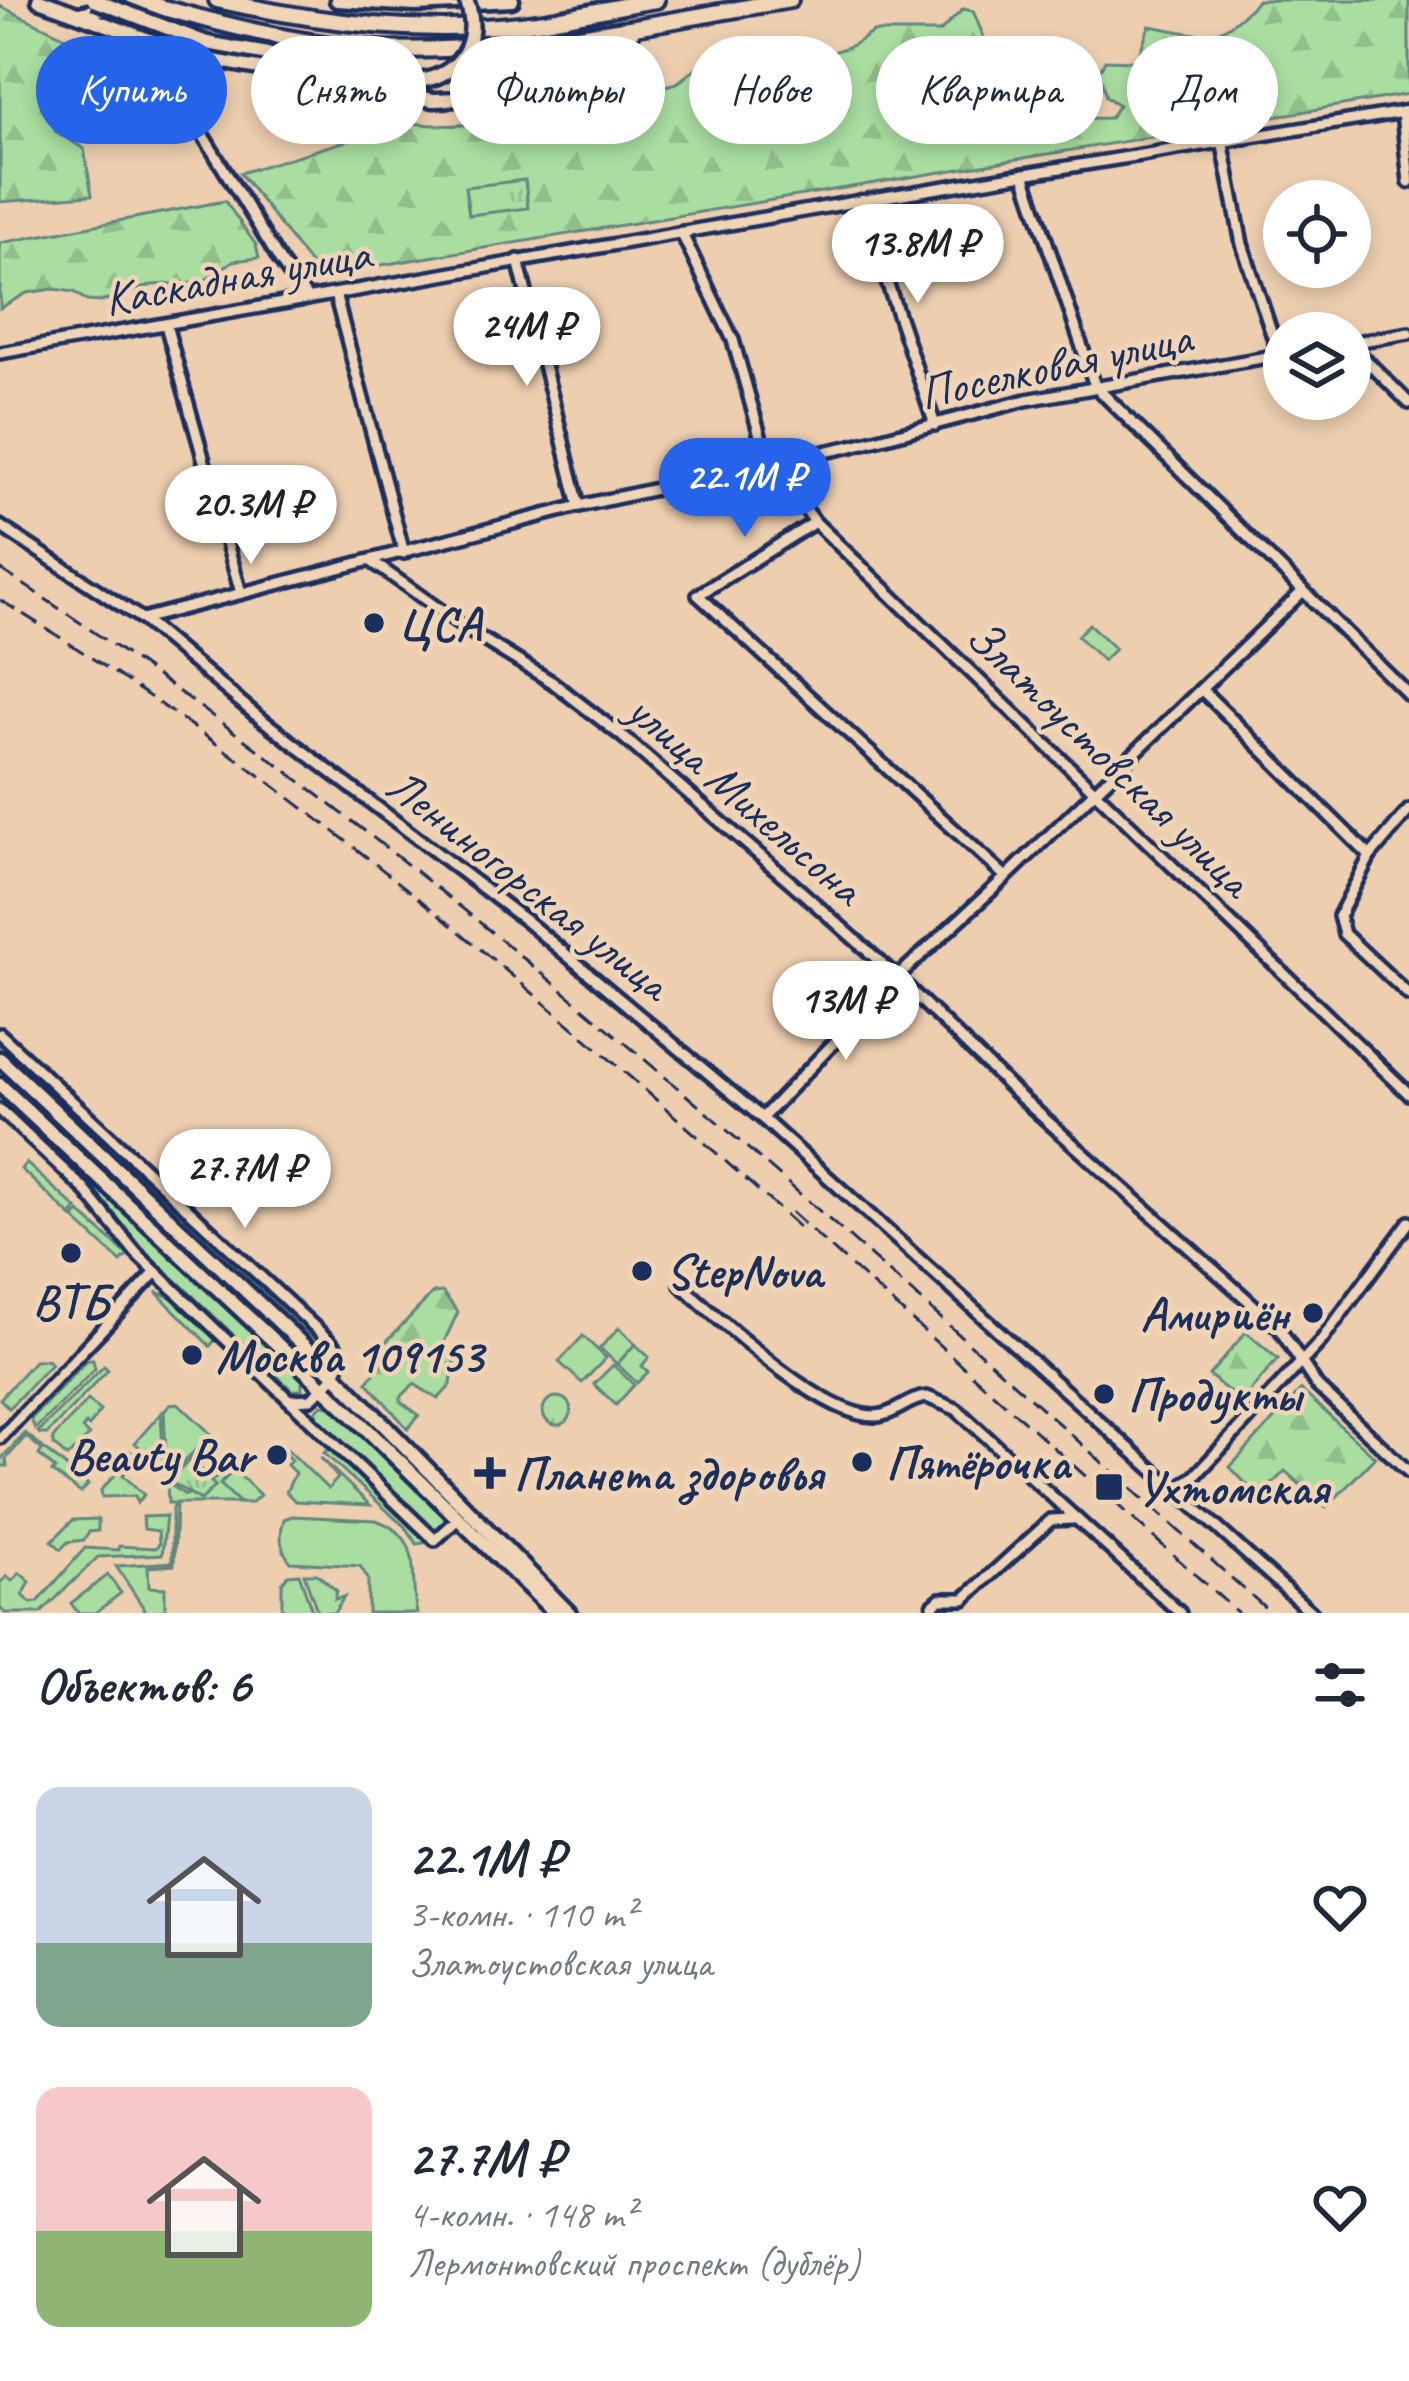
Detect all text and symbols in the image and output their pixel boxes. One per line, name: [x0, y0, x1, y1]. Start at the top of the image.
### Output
chip: Купить: [36, 36, 227, 144]
chip: Снять: [251, 36, 426, 144]
chip: Фильтры: [450, 36, 665, 144]
chip: Новое: [689, 36, 852, 144]
chip: Квартира: [876, 36, 1103, 144]
chip: Дом: [1127, 36, 1278, 144]
map controls: [1263, 180, 1371, 420]
button: locate: [1263, 180, 1371, 288]
pin: 13.8M ₽: [807, 204, 1029, 306]
text: 13.8M ₽: [859, 218, 977, 267]
street label: Каскадная улица: [100, 223, 378, 329]
pin: 24M ₽: [443, 287, 611, 389]
text: 24M ₽: [480, 301, 574, 350]
street label: Поселковая улица: [914, 306, 1199, 423]
button: layers: [1263, 312, 1371, 420]
pin: 22.1M ₽: [634, 438, 856, 540]
text: 22.1M ₽: [686, 452, 804, 501]
pin: 20.3M ₽: [140, 465, 362, 567]
text: 20.3M ₽: [192, 479, 310, 528]
place label: ЦСА: [398, 594, 484, 654]
street label: Златоустовская улица: [954, 606, 1268, 912]
marker: ЦСА: [361, 610, 387, 636]
street label: улица Михельсона: [613, 678, 878, 920]
street label: Лениногорская улица: [375, 755, 685, 1016]
pin: 13M ₽: [762, 961, 930, 1063]
text: 13M ₽: [799, 975, 893, 1024]
pin: 27.7M ₽: [134, 1129, 356, 1231]
text: 27.7M ₽: [186, 1143, 304, 1192]
marker: ВТБ: [58, 1240, 84, 1266]
place label: StepNova: [666, 1242, 826, 1302]
marker: StepNova: [629, 1258, 655, 1284]
place label: ВТБ: [33, 1272, 115, 1332]
place label: Амириён: [1141, 1284, 1292, 1344]
marker: Амириён: [1300, 1300, 1326, 1326]
place label: Москва 109153: [216, 1326, 487, 1386]
marker: Москва 109153: [179, 1342, 205, 1368]
place label: Продукты: [1128, 1365, 1305, 1425]
marker: Продукты: [1091, 1381, 1117, 1407]
place label: Beauty Bar: [67, 1426, 258, 1486]
place label: Пятёрочка: [886, 1433, 1073, 1493]
marker: Beauty Bar: [264, 1442, 290, 1468]
place label: Планета здоровья: [514, 1444, 827, 1506]
marker: Пятёрочка: [849, 1449, 875, 1475]
place label: Ухтомская: [1136, 1458, 1332, 1518]
marker: Планета здоровья: [477, 1460, 503, 1486]
marker: Ухтомская: [1093, 1471, 1125, 1503]
icon: filters: [1307, 1652, 1373, 1718]
text: Объектов: 6: [36, 1653, 250, 1717]
text: 22.1M ₽: [408, 1826, 563, 1890]
icon: home: [132, 1835, 276, 1979]
icon: heart: [1307, 1874, 1373, 1940]
text: 3-комн. · 110 m²: [408, 1890, 636, 1939]
text: Златоустовская улица: [408, 1939, 712, 1988]
text: 27.7M ₽: [408, 2126, 562, 2190]
icon: home: [132, 2135, 276, 2279]
icon: heart: [1307, 2174, 1373, 2240]
text: 4-комн. · 148 m²: [408, 2190, 636, 2239]
text: Лермонтовский проспект (дублёр): [408, 2239, 860, 2288]

